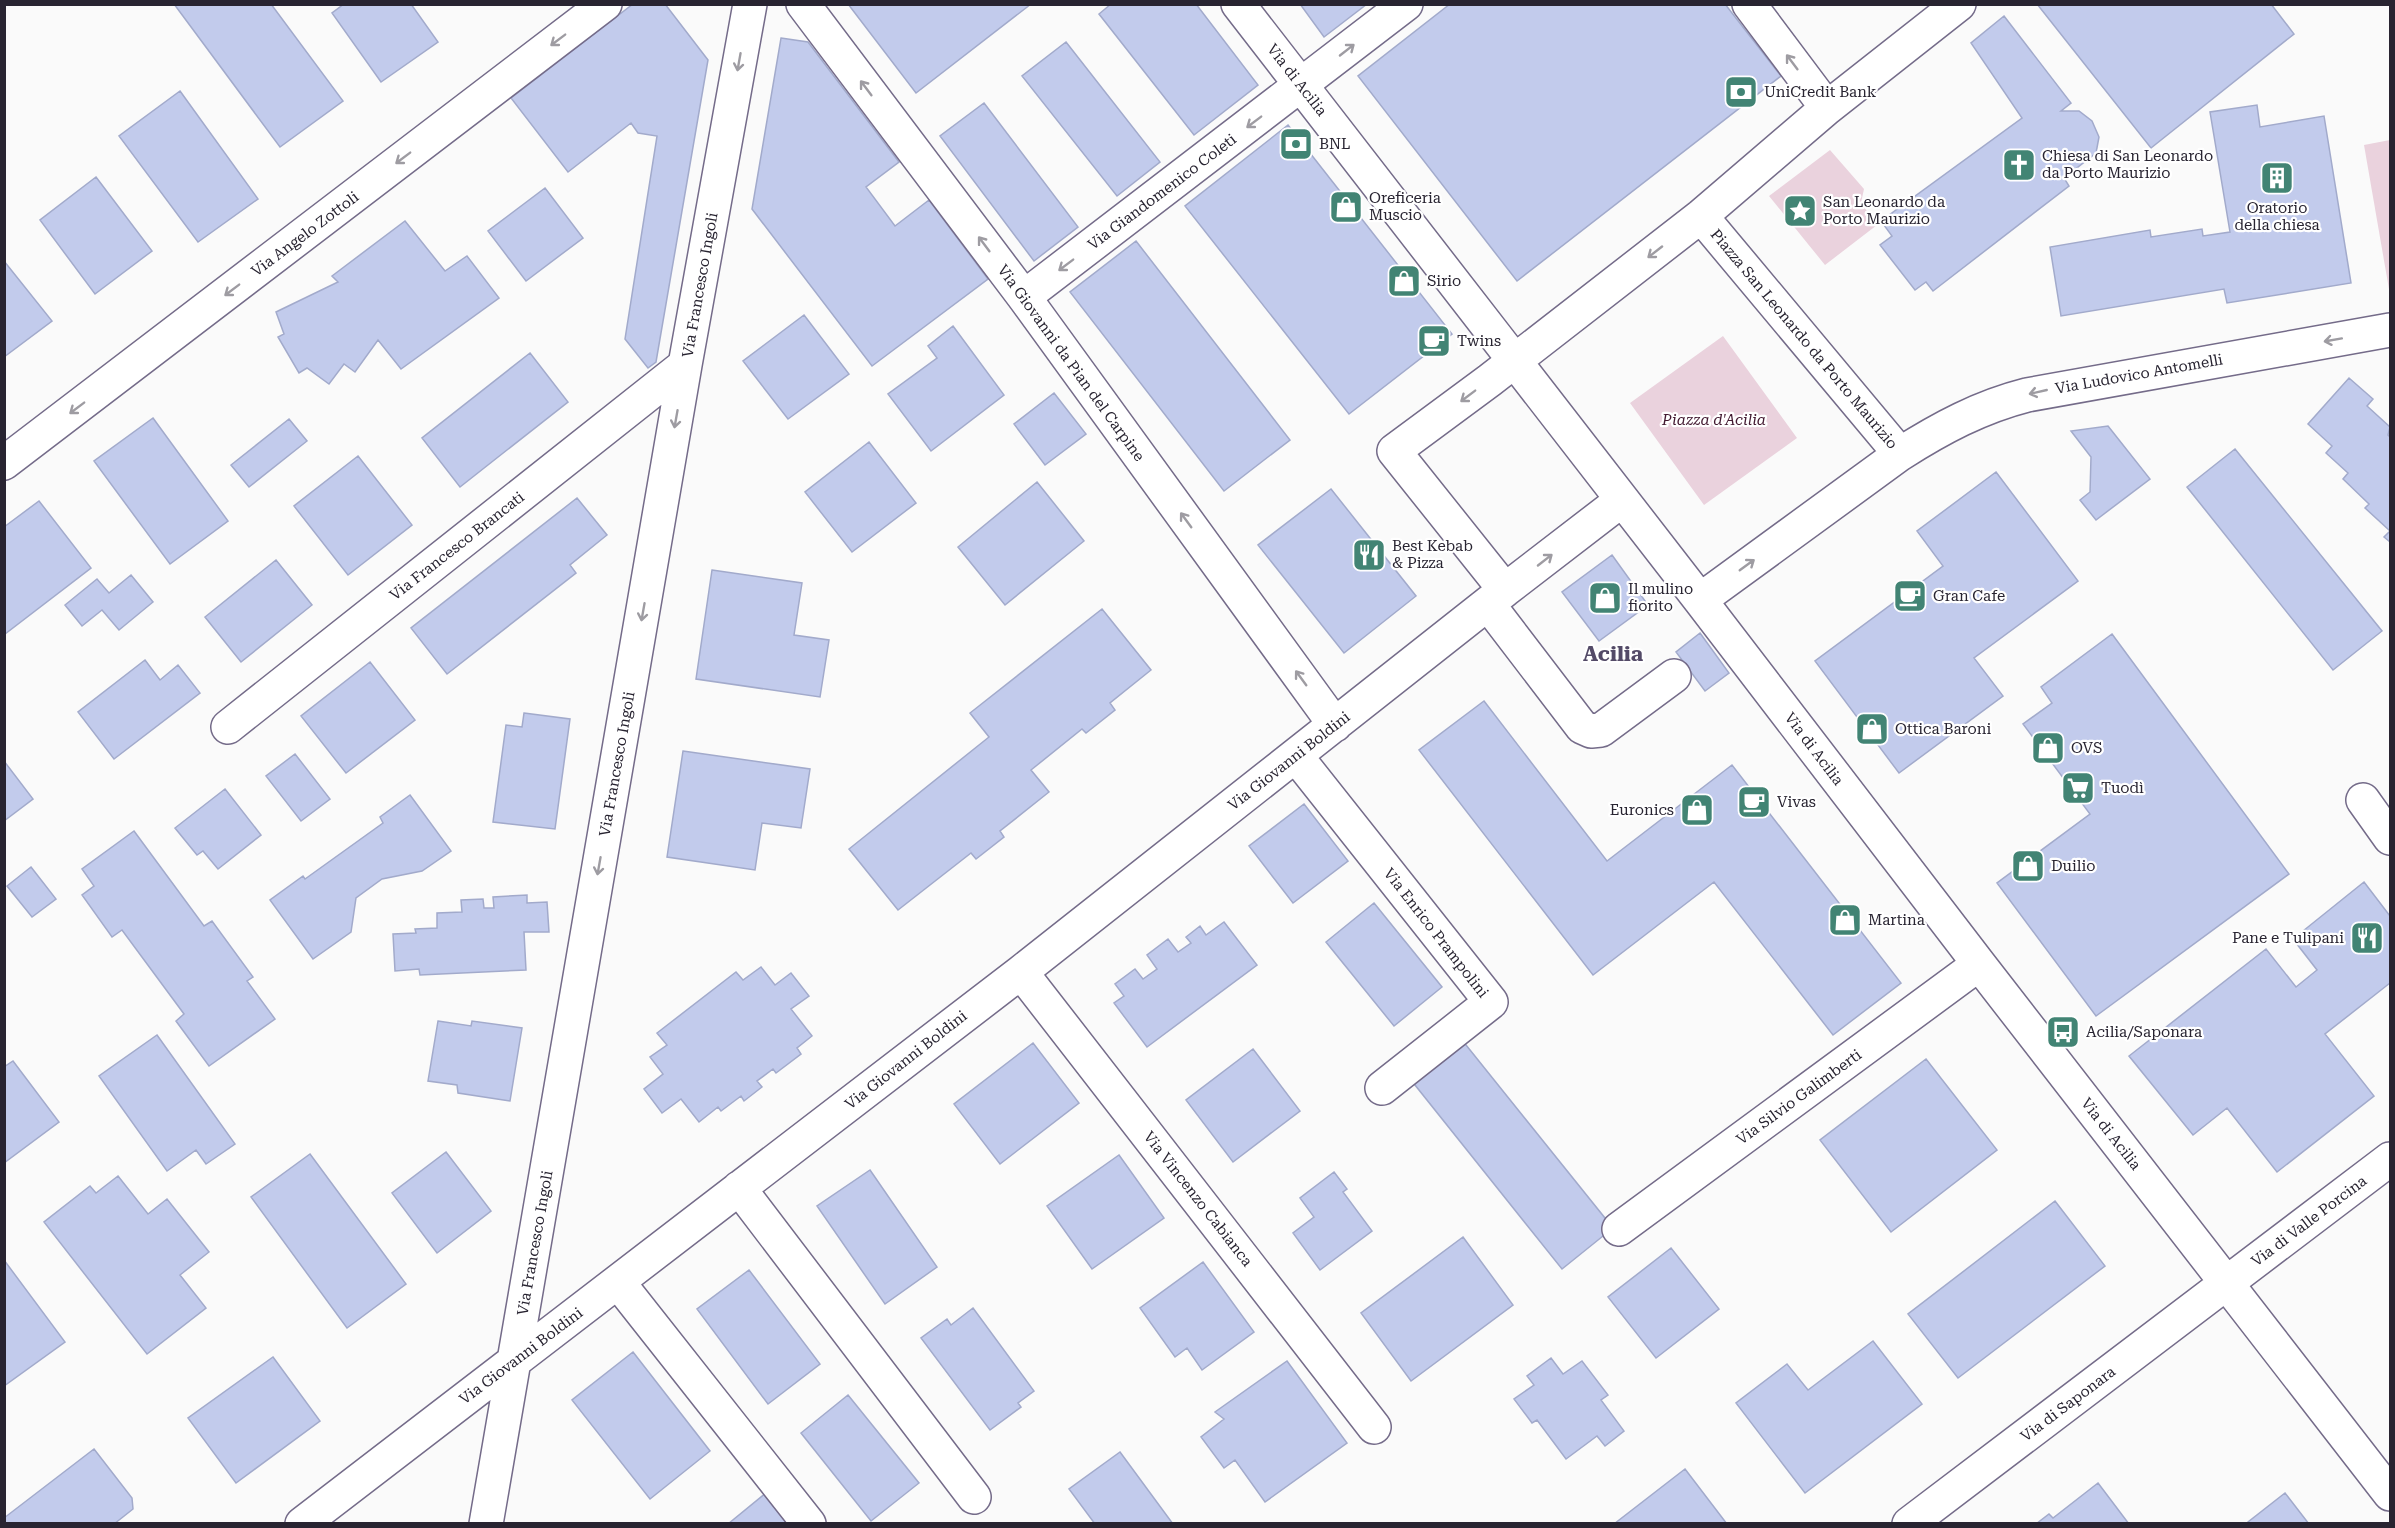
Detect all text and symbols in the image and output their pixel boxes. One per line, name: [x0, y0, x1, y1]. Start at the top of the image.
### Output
one-way arrow: [551, 34, 567, 46]
street label: Via di Acilia: [1263, 40, 1331, 120]
one-way arrow: [1339, 44, 1355, 57]
one-way arrow: [734, 52, 745, 71]
one-way arrow: [1786, 54, 1799, 70]
bank icon: UniCredit Bank: [1723, 74, 1759, 110]
one-way arrow: [860, 81, 873, 97]
place label: UniCredit Bank: [1764, 83, 1877, 101]
one-way arrow: [1247, 115, 1263, 128]
bank icon: BNL: [1278, 126, 1314, 162]
street label: Via Giandomenico Coleti: [1084, 130, 1240, 254]
place label: BNL: [1319, 135, 1350, 153]
church icon: Chiesa di San Leonardo da Porto Maurizio: [2001, 147, 2037, 183]
place label: Chiesa di San Leonardo da Porto Maurizio: [2042, 147, 2213, 182]
one-way arrow: [396, 152, 412, 165]
building icon: Oratorio della chiesa: [2259, 160, 2295, 196]
street label: Via Angelo Zottoli: [248, 188, 362, 280]
shop icon: Oreficeria Muscio: [1328, 189, 1364, 225]
place label: Oreficeria Muscio: [1369, 189, 1441, 224]
place icon: San Leonardo da Porto Maurizio: [1782, 193, 1818, 229]
place label: San Leonardo da Porto Maurizio: [1823, 193, 1945, 228]
place label: Oratorio della chiesa: [2234, 199, 2320, 234]
street label: Via Francesco Ingoli: [678, 211, 722, 359]
street label: Piazza San Leonardo da Porto Maurizio: [1707, 225, 1901, 453]
one-way arrow: [977, 236, 990, 252]
one-way arrow: [1647, 245, 1663, 258]
one-way arrow: [1058, 259, 1074, 272]
street label: Via Giovanni da Pian del Carpine: [994, 261, 1148, 465]
shop icon: Sirio: [1386, 263, 1422, 299]
place label: Sirio: [1427, 272, 1461, 290]
one-way arrow: [224, 283, 240, 296]
cafe icon: Twins: [1416, 323, 1452, 359]
place label: Twins: [1457, 332, 1501, 350]
one-way arrow: [2324, 335, 2343, 346]
street label: Via Ludovico Antomelli: [2054, 350, 2224, 398]
one-way arrow: [2028, 387, 2047, 399]
one-way arrow: [1460, 389, 1476, 402]
one-way arrow: [69, 402, 85, 414]
one-way arrow: [670, 409, 681, 429]
park label: Piazza d'Acilia: [1661, 411, 1766, 429]
street label: Via Francesco Brancati: [386, 488, 528, 604]
one-way arrow: [1180, 512, 1192, 528]
restaurant icon: Best Kebab & Pizza: [1351, 537, 1387, 573]
place label: Best Kebab & Pizza: [1392, 537, 1473, 572]
one-way arrow: [1537, 553, 1553, 566]
one-way arrow: [1738, 559, 1754, 571]
cafe icon: Gran Cafe: [1892, 578, 1928, 614]
shop icon: Il mulino fiorito: [1587, 580, 1623, 616]
place label: Il mulino fiorito: [1628, 580, 1693, 615]
place label: Gran Cafe: [1933, 587, 2005, 605]
one-way arrow: [637, 601, 648, 621]
district label: Acilia: [1583, 642, 1644, 666]
one-way arrow: [1294, 670, 1307, 686]
street label: Via Francesco Ingoli: [595, 690, 639, 838]
street label: Via Giovanni Boldini: [1224, 708, 1354, 814]
street label: Via di Acilia: [1781, 709, 1847, 789]
shop icon: Ottica Baroni: [1854, 711, 1890, 747]
place label: Ottica Baroni: [1895, 720, 1991, 738]
shop icon: OVS: [2030, 730, 2066, 766]
place label: OVS: [2071, 739, 2102, 757]
supermarket icon: Tuodì: [2060, 770, 2096, 806]
place label: Tuodì: [2101, 779, 2144, 797]
cafe icon: Vivas: [1736, 784, 1772, 820]
shop icon: Euronics: [1679, 792, 1715, 828]
place label: Vivas: [1777, 793, 1816, 811]
place label: Euronics: [1610, 801, 1674, 819]
shop icon: Duilio: [2010, 848, 2046, 884]
one-way arrow: [593, 856, 604, 875]
place label: Duilio: [2051, 857, 2095, 875]
street label: Via Enrico Prampolini: [1380, 865, 1492, 1001]
shop icon: Martina: [1827, 902, 1863, 938]
place label: Martina: [1868, 911, 1925, 929]
restaurant icon: Pane e Tulipani: [2349, 920, 2385, 956]
place label: Pane e Tulipani: [2232, 929, 2344, 947]
street label: Via Giovanni Boldini: [841, 1007, 971, 1113]
bus stop icon: Acilia/Saponara: [2045, 1014, 2081, 1050]
place label: Acilia/Saponara: [2086, 1023, 2202, 1041]
street label: Via Silvio Galimberti: [1733, 1046, 1865, 1148]
street label: Via di Acilia: [2077, 1094, 2145, 1174]
street label: Via Vincenzo Cabianca: [1140, 1128, 1256, 1270]
street label: Via Francesco Ingoli: [513, 1169, 557, 1317]
street label: Via di Valle Porcina: [2248, 1172, 2370, 1270]
street label: Via Giovanni Boldini: [456, 1304, 586, 1408]
street label: Via di Saponara: [2017, 1363, 2119, 1445]

